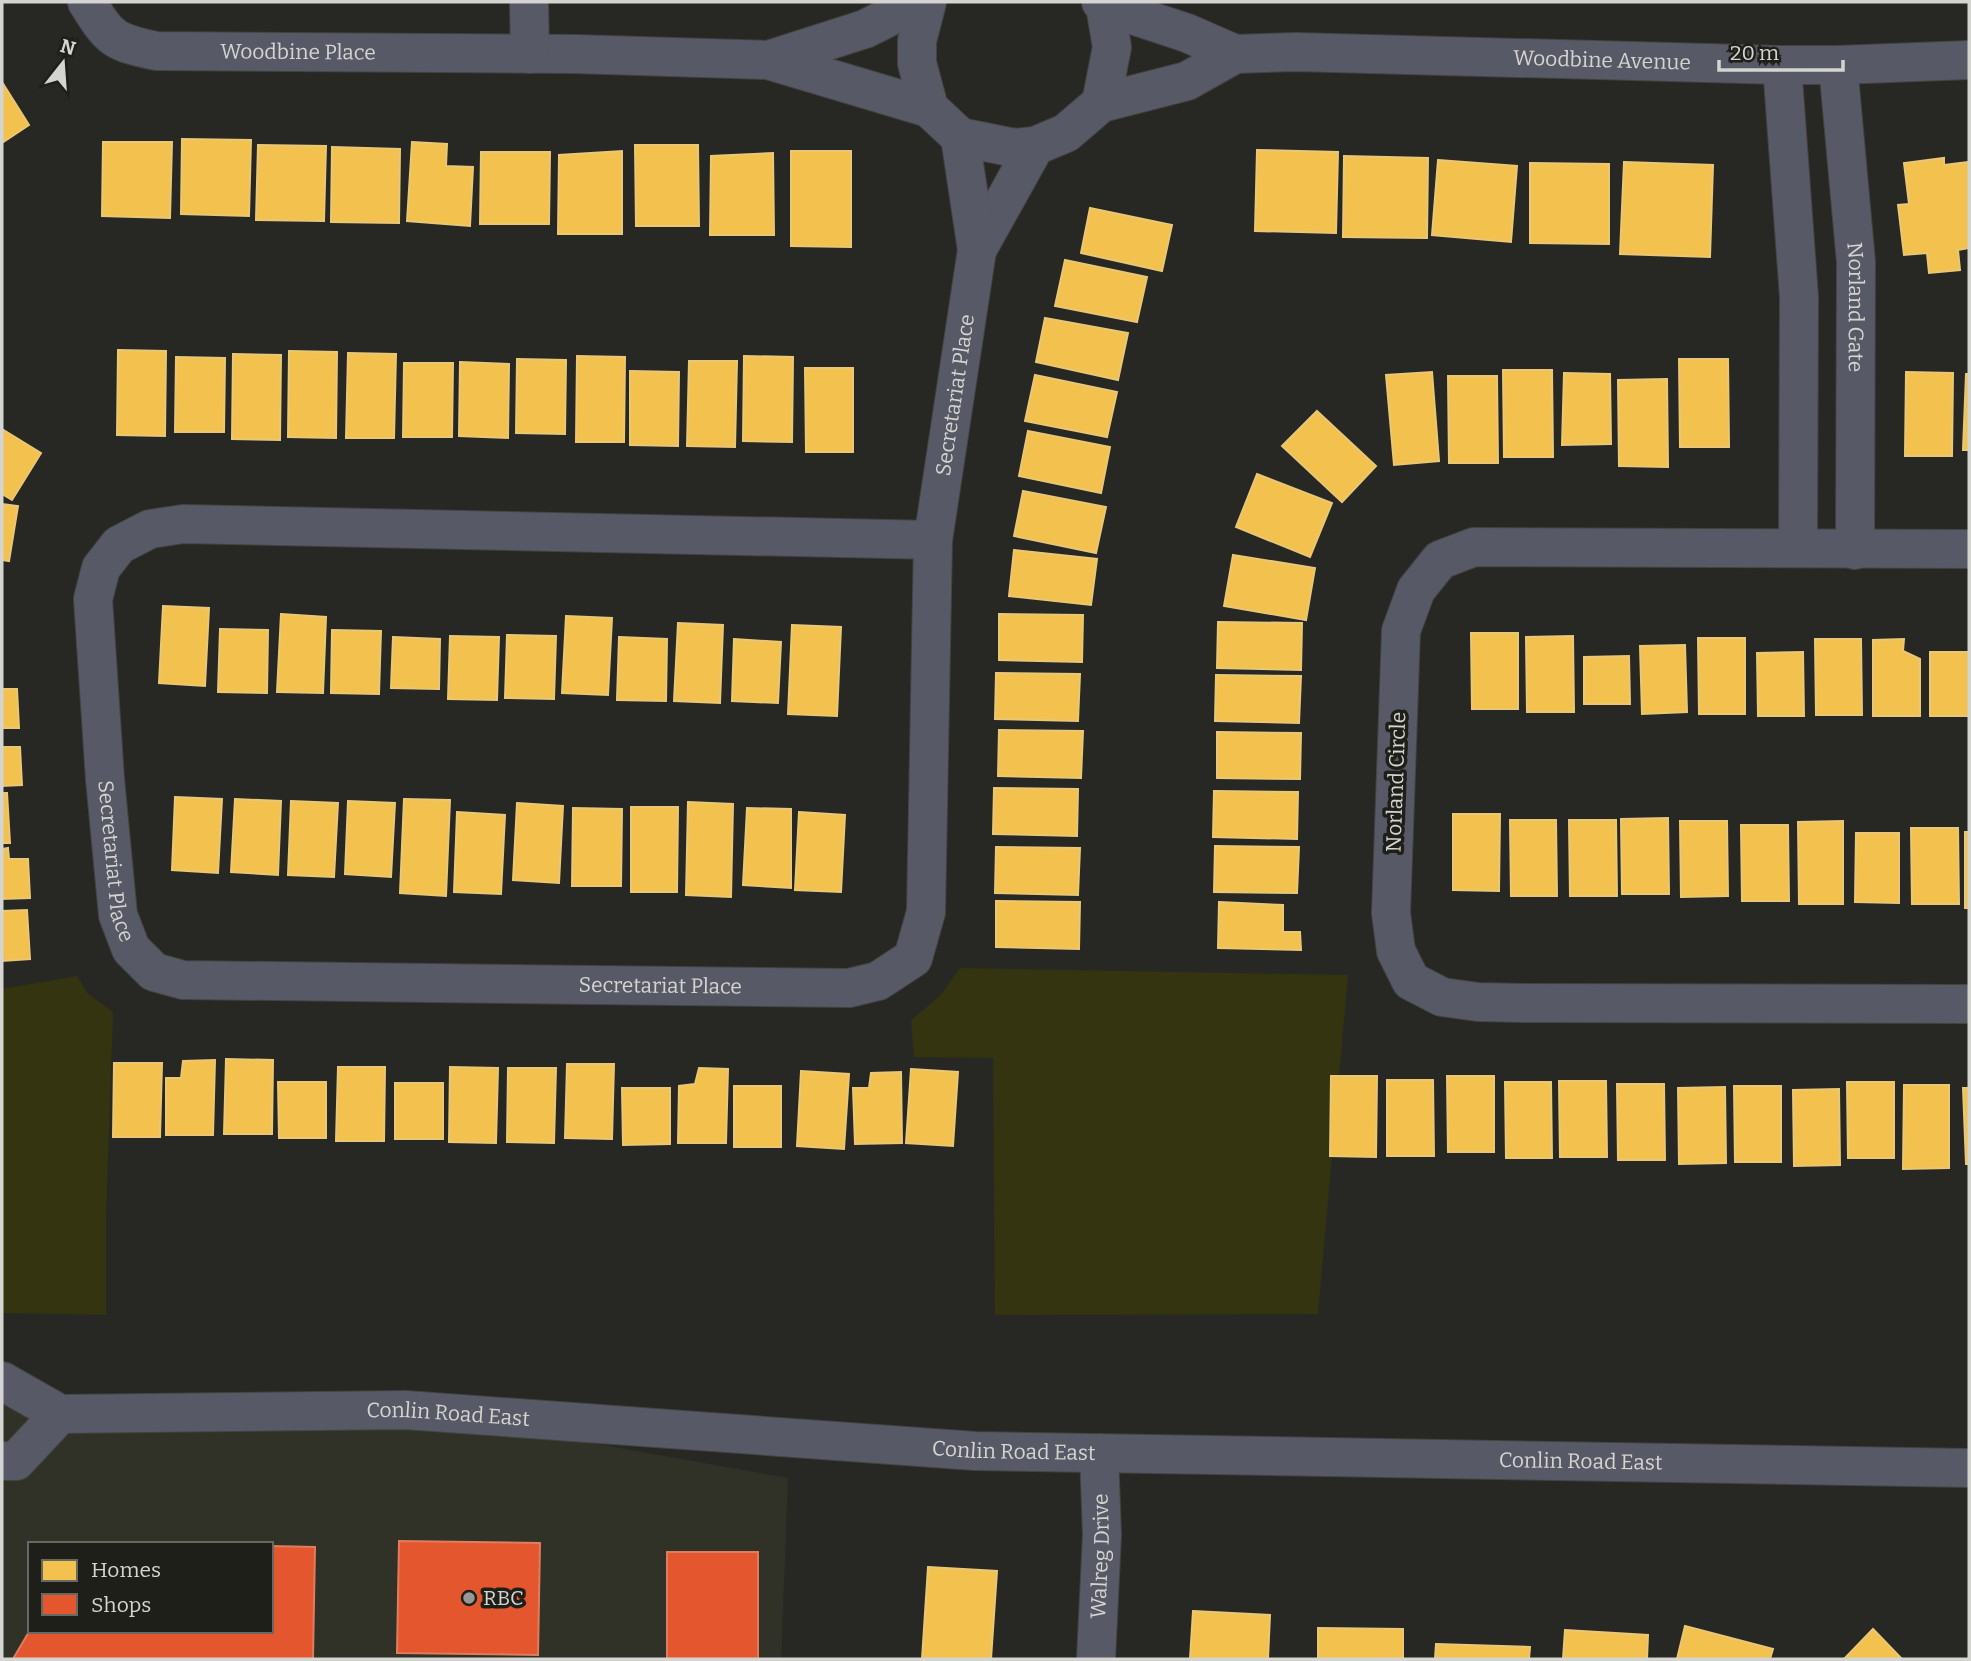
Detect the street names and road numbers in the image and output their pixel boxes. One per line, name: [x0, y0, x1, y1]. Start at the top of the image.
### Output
street label: Woodbine Place: [220, 38, 376, 66]
street label: Woodbine Avenue: [1513, 45, 1691, 76]
street label: Norland Gate: [1841, 241, 1869, 372]
street label: Secretariat Place: [930, 312, 980, 478]
street label: Norland Circle: [1381, 711, 1411, 853]
street label: Secretariat Place: [92, 779, 140, 946]
street label: Secretariat Place: [578, 972, 742, 1000]
street label: Conlin Road East: [366, 1397, 531, 1432]
street label: Conlin Road East: [931, 1435, 1096, 1466]
street label: Conlin Road East: [1499, 1447, 1663, 1476]
street label: Walreg Drive: [1085, 1493, 1115, 1619]

